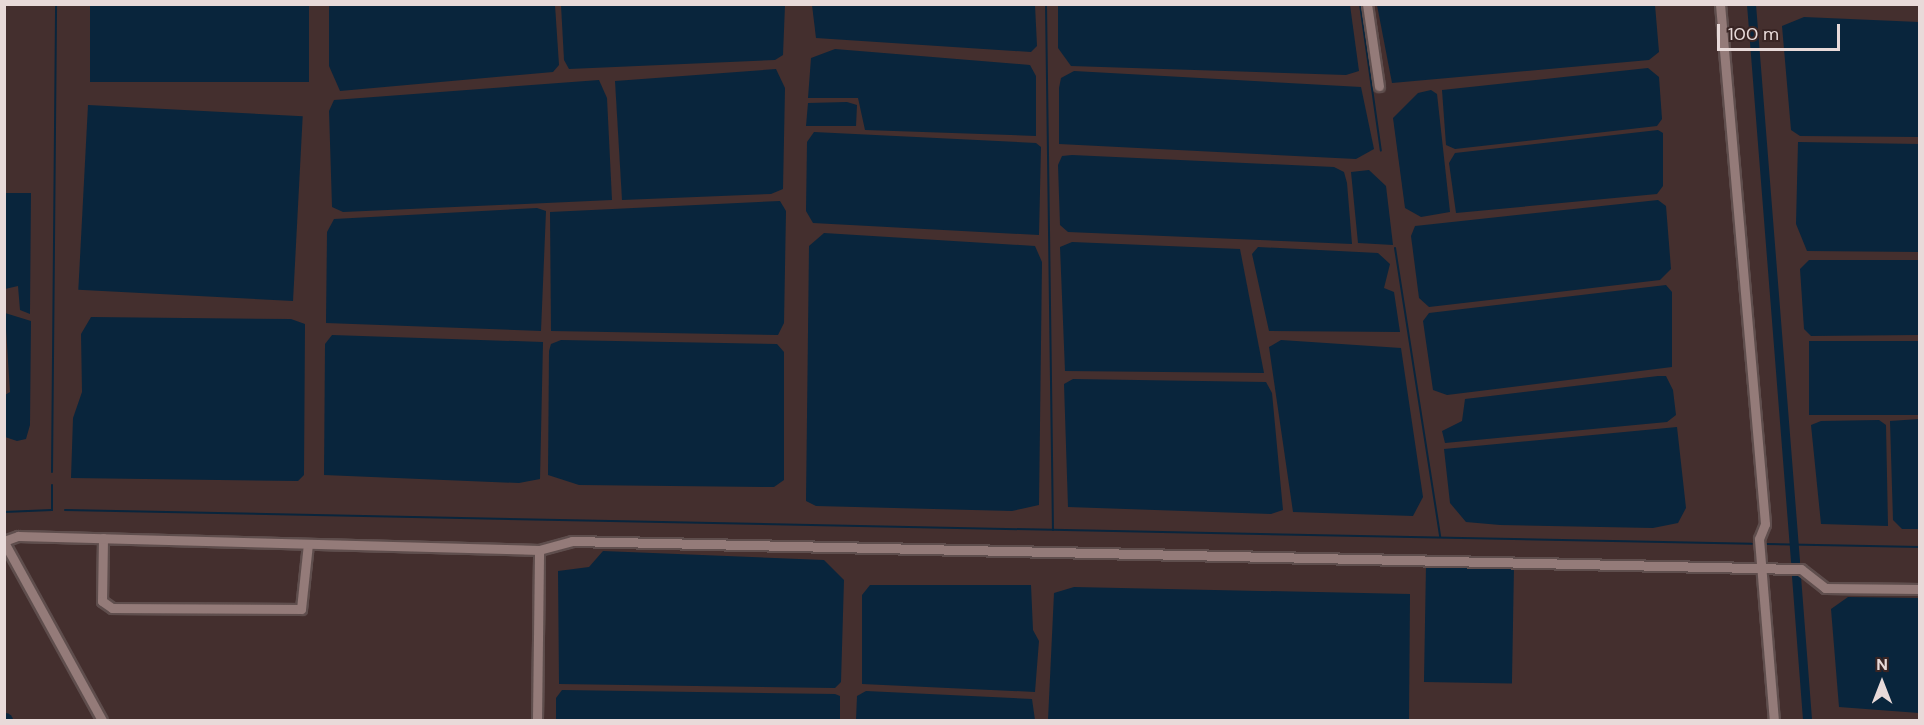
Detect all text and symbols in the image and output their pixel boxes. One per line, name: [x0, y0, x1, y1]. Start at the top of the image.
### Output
scale bar: [1720, 12, 1843, 50]
text: 100 m: [1728, 22, 1779, 46]
north arrow: [1852, 653, 1912, 713]
text: N: [1876, 654, 1888, 675]

